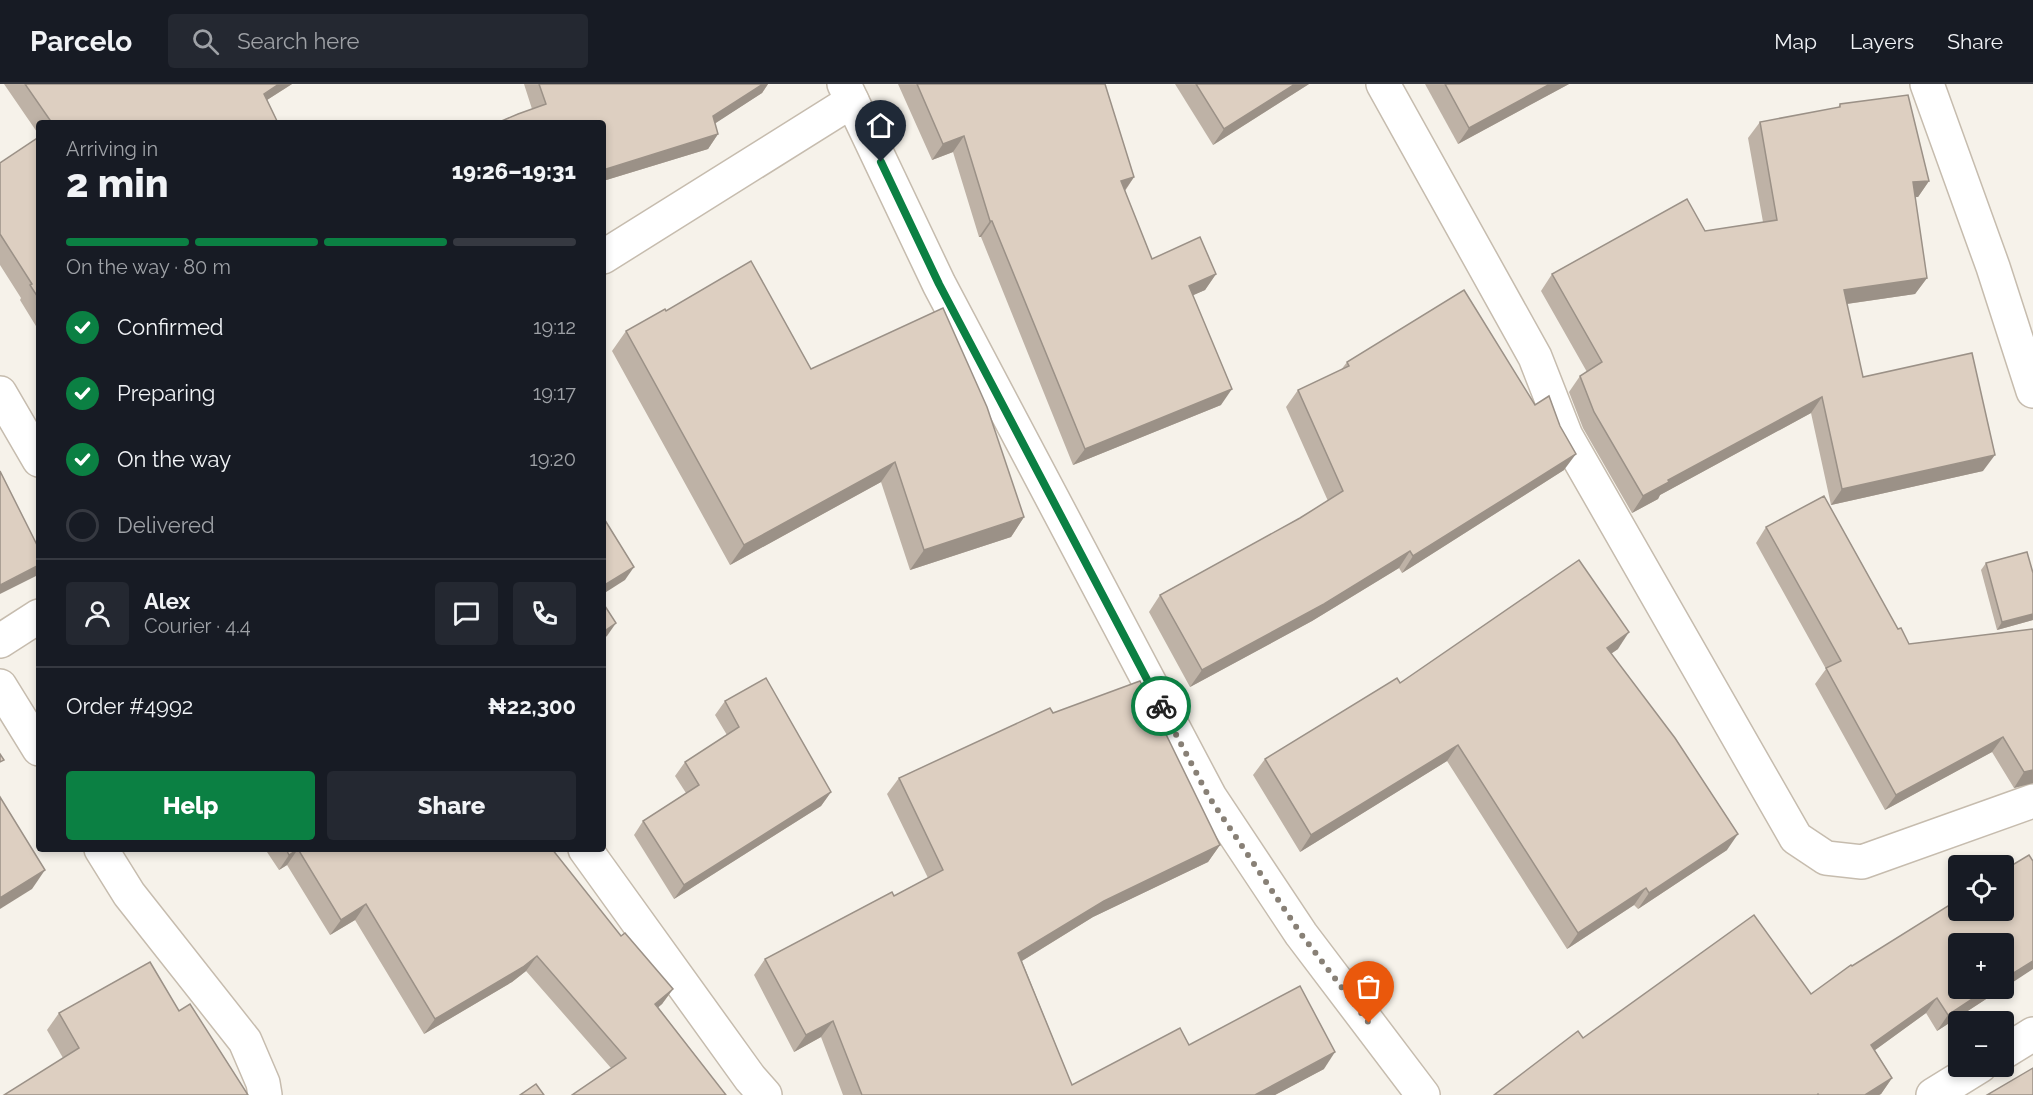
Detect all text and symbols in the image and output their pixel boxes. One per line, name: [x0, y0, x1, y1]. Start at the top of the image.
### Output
search box: [168, 14, 588, 68]
text: Parcelo: [30, 25, 132, 58]
icon: search: [189, 25, 222, 58]
text: Search here: [237, 28, 359, 54]
text: Map: [1774, 29, 1817, 54]
text: Layers: [1850, 29, 1914, 54]
text: Share: [1947, 29, 2003, 54]
pin: [855, 100, 906, 162]
icon: home: [864, 109, 897, 142]
text: Arriving in: [66, 137, 158, 161]
text: 19:26–19:31: [452, 158, 576, 184]
text: 2 min: [66, 160, 169, 206]
text: On the way · 80 m: [66, 255, 231, 279]
icon: check: [66, 311, 99, 344]
text: Confirmed: [117, 314, 224, 340]
text: 19:12: [533, 315, 576, 339]
icon: check: [66, 377, 99, 410]
text: Preparing: [117, 380, 215, 406]
text: 19:17: [533, 381, 576, 405]
icon: check: [66, 443, 99, 476]
text: On the way: [117, 446, 231, 472]
text: 19:20: [529, 447, 576, 471]
text: Delivered: [117, 512, 215, 538]
button: person: [66, 582, 129, 645]
button: chat: [435, 582, 498, 645]
button: phone: [513, 582, 576, 645]
text: Alex: [144, 588, 190, 614]
text: Courier · 4.4: [144, 614, 251, 638]
courier: [1131, 676, 1191, 736]
icon: bike: [1145, 690, 1178, 723]
text: Order #4992: [66, 693, 193, 719]
text: ₦22,300: [488, 693, 576, 719]
button: Help: [66, 771, 315, 840]
button: Share: [327, 771, 576, 840]
map controls: [1948, 855, 2014, 1077]
button: locate: [1948, 855, 2014, 921]
button: +: [1948, 933, 2014, 999]
pin: [1343, 961, 1394, 1023]
icon: bag: [1352, 970, 1385, 1003]
button: −: [1948, 1011, 2014, 1077]

